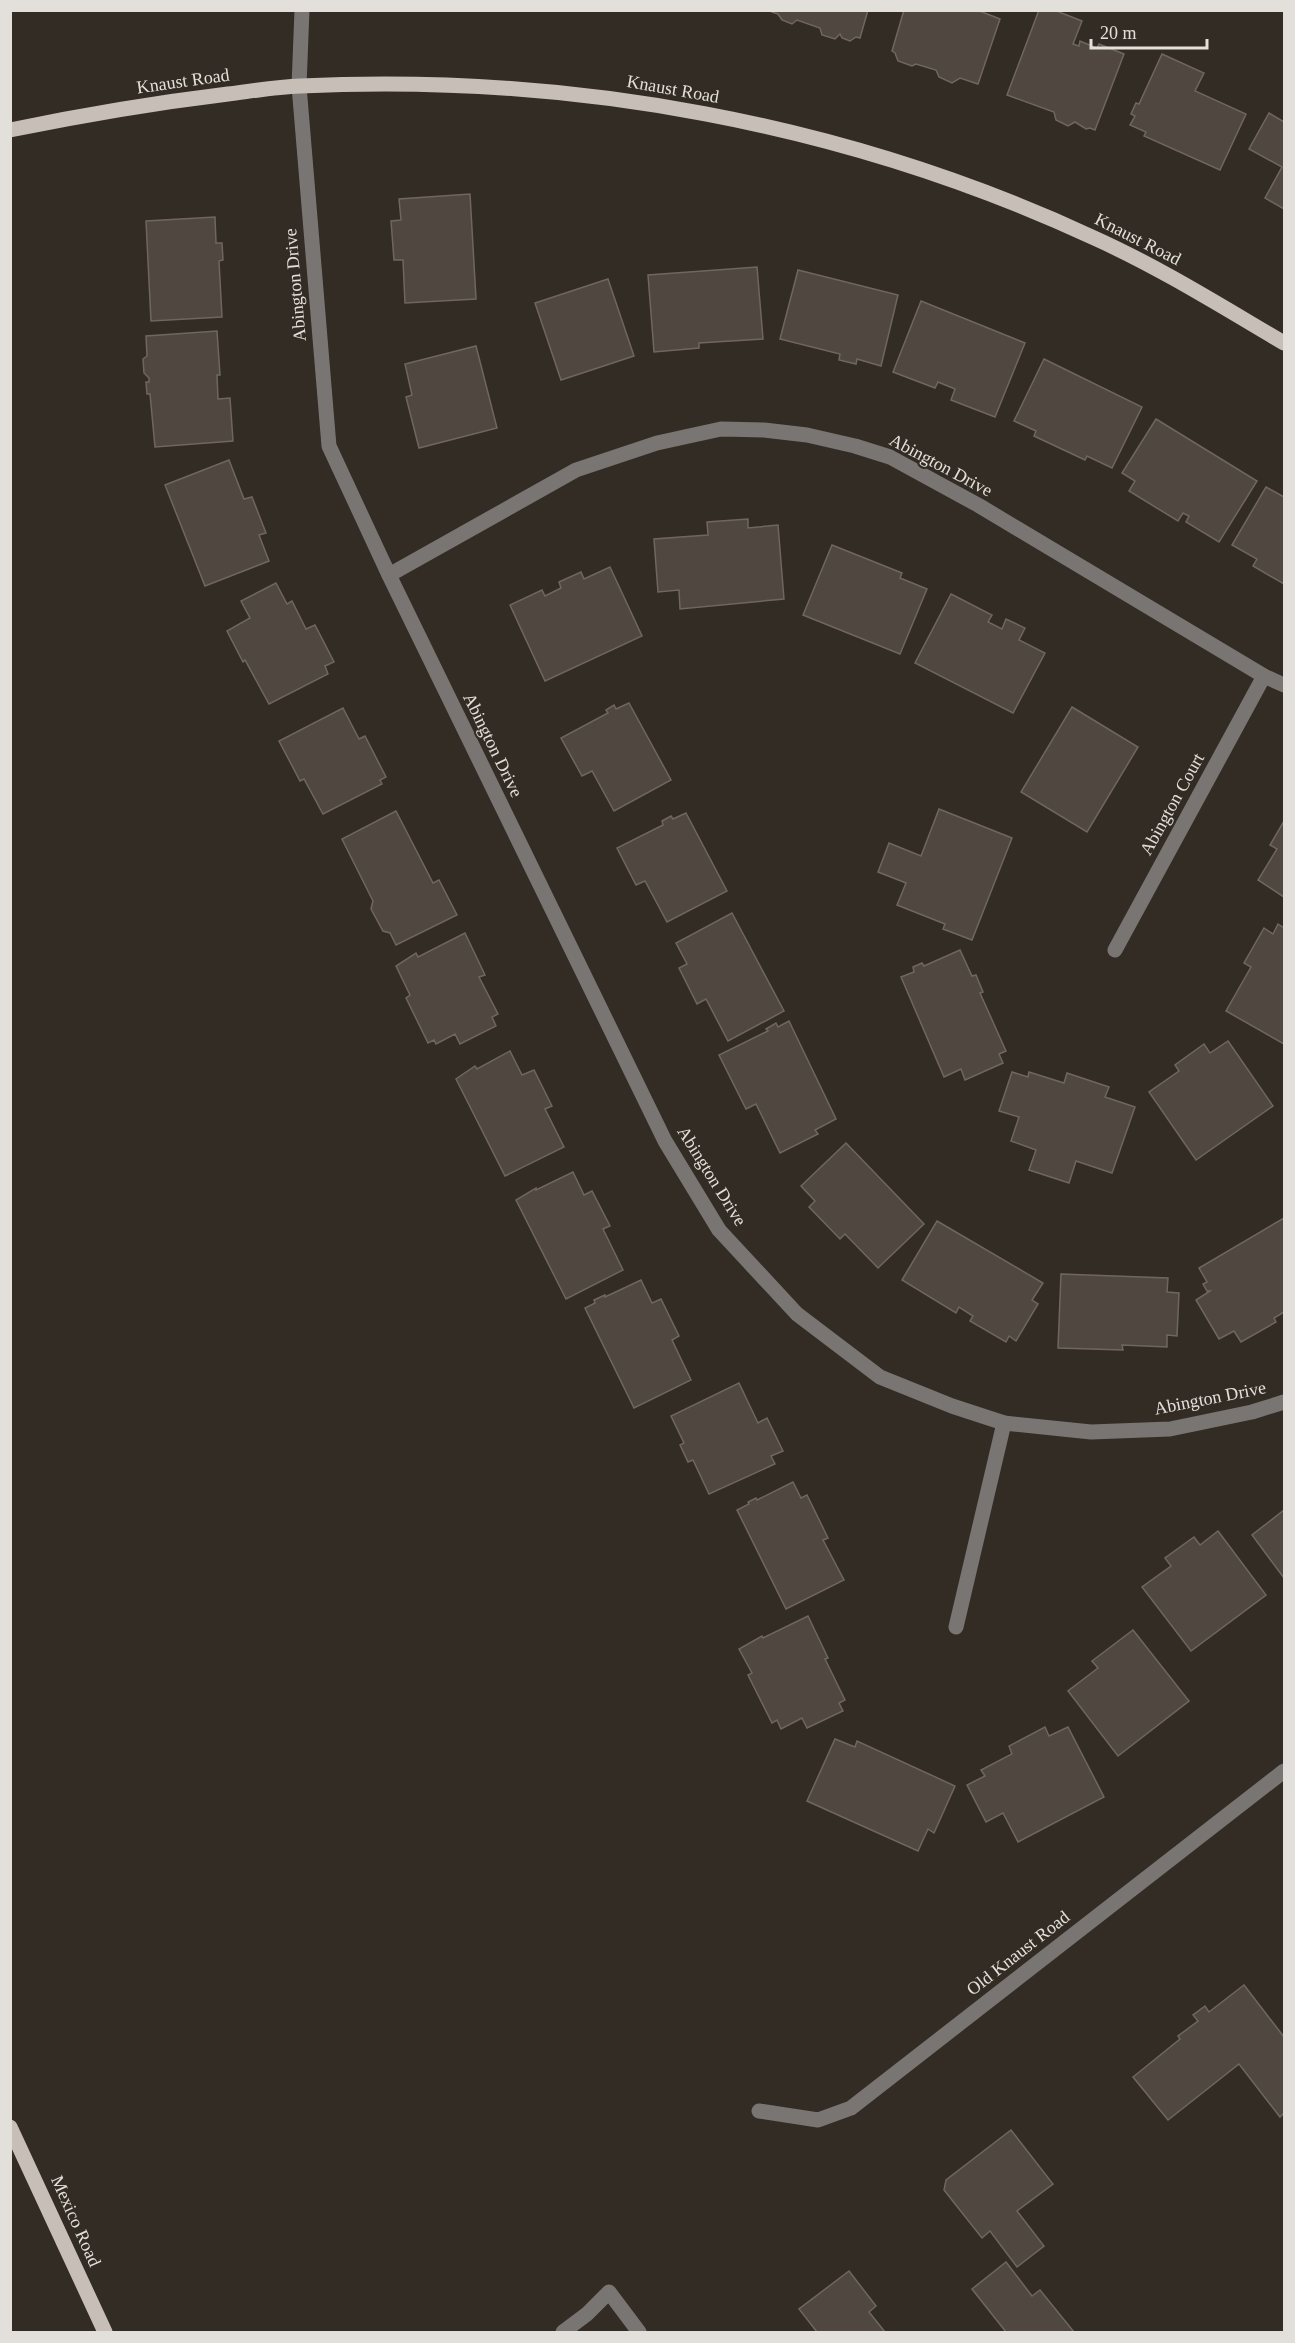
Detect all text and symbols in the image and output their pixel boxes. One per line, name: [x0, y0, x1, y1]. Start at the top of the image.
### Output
scale bar: [1091, 12, 1206, 50]
text: 20 m: [1100, 23, 1137, 43]
street label: Knaust Road: [135, 65, 231, 97]
street label: Knaust Road: [625, 71, 721, 107]
street label: Knaust Road: [1092, 209, 1184, 269]
street label: Abington Drive: [280, 228, 310, 342]
street label: Abington Drive: [886, 430, 996, 500]
street label: Abington Drive: [459, 690, 527, 800]
street label: Abington Court: [1136, 750, 1208, 858]
street label: Abington Drive: [673, 1123, 751, 1229]
street label: Abington Drive: [1152, 1377, 1268, 1419]
street label: Old Knaust Road: [963, 1907, 1073, 1999]
street label: Mexico Road: [47, 2172, 105, 2270]

